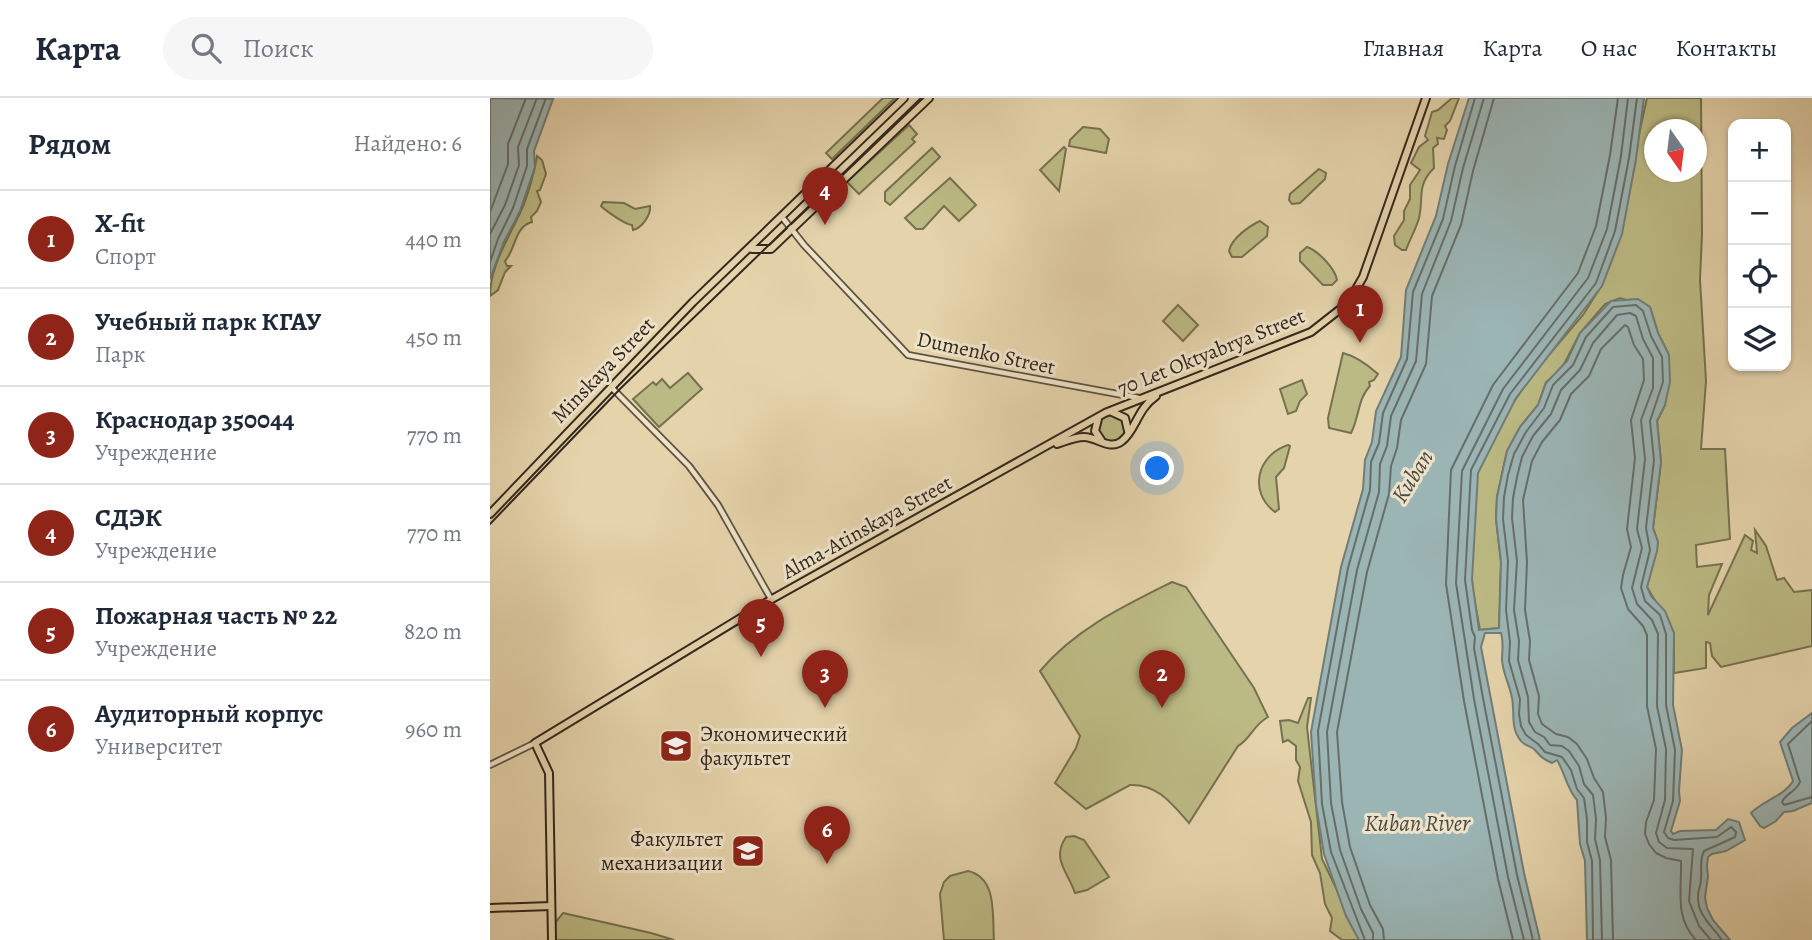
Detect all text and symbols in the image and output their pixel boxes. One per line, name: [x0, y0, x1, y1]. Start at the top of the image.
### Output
search box: [163, 17, 653, 80]
text: Карта: [35, 26, 121, 71]
icon: search: [187, 29, 225, 67]
text: Поиск: [243, 31, 314, 66]
text: Главная: [1363, 32, 1444, 64]
text: Карта: [1482, 32, 1543, 64]
text: О нас: [1581, 32, 1637, 64]
text: Контакты: [1675, 32, 1777, 64]
north arrow: [1644, 119, 1707, 182]
map controls: [1728, 119, 1791, 371]
button: +: [1728, 119, 1791, 182]
text: Рядом: [28, 124, 111, 164]
text: Найдено: 6: [354, 128, 462, 159]
pin: 4: [802, 167, 848, 225]
button: −: [1728, 182, 1791, 245]
text: X-fit: [95, 206, 145, 241]
text: 1: [47, 224, 55, 255]
text: 440 m: [405, 224, 462, 255]
text: Спорт: [95, 241, 156, 272]
button: locate: [1728, 245, 1791, 308]
pin: 1: [1337, 285, 1383, 343]
street label: 70 Let Oktyabrya Street: [1113, 302, 1309, 402]
text: Учебный парк КГАУ: [95, 304, 321, 339]
button: layers: [1728, 308, 1791, 371]
street label: Minskaya Street: [545, 311, 661, 429]
text: 2: [45, 322, 57, 353]
text: 450 m: [406, 322, 462, 353]
street label: Dumenko Street: [914, 325, 1058, 381]
text: Парк: [95, 339, 146, 370]
text: Краснодар 350044: [95, 402, 295, 437]
text: 3: [46, 420, 56, 451]
text: 770 m: [407, 420, 462, 451]
text: Учреждение: [95, 437, 217, 468]
water label: Kuban: [1384, 444, 1441, 509]
your location: [1140, 451, 1174, 485]
street label: Alma-Atinskaya Street: [776, 469, 957, 586]
text: СДЭК: [95, 500, 162, 535]
text: 4: [46, 518, 56, 549]
text: 770 m: [407, 518, 462, 549]
text: Учреждение: [95, 535, 217, 566]
text: Пожарная часть № 22: [95, 598, 337, 633]
pin: 5: [738, 599, 784, 657]
text: 5: [46, 616, 56, 647]
text: 820 m: [404, 616, 462, 647]
text: Учреждение: [95, 633, 217, 664]
pin: 3: [802, 650, 848, 708]
pin: 2: [1139, 650, 1185, 708]
text: Аудиторный корпус: [95, 696, 324, 731]
text: 6: [46, 714, 56, 745]
text: 960 m: [405, 714, 462, 745]
place label: Экономический факультет: [700, 720, 848, 772]
school or university icon: Экономический факультет: [657, 727, 695, 765]
text: Университет: [95, 731, 222, 762]
pin: 6: [804, 806, 850, 864]
water label: Kuban River: [1364, 808, 1471, 839]
place label: Факультет механизации: [601, 825, 723, 877]
school or university icon: Факультет механизации: [729, 832, 767, 870]

